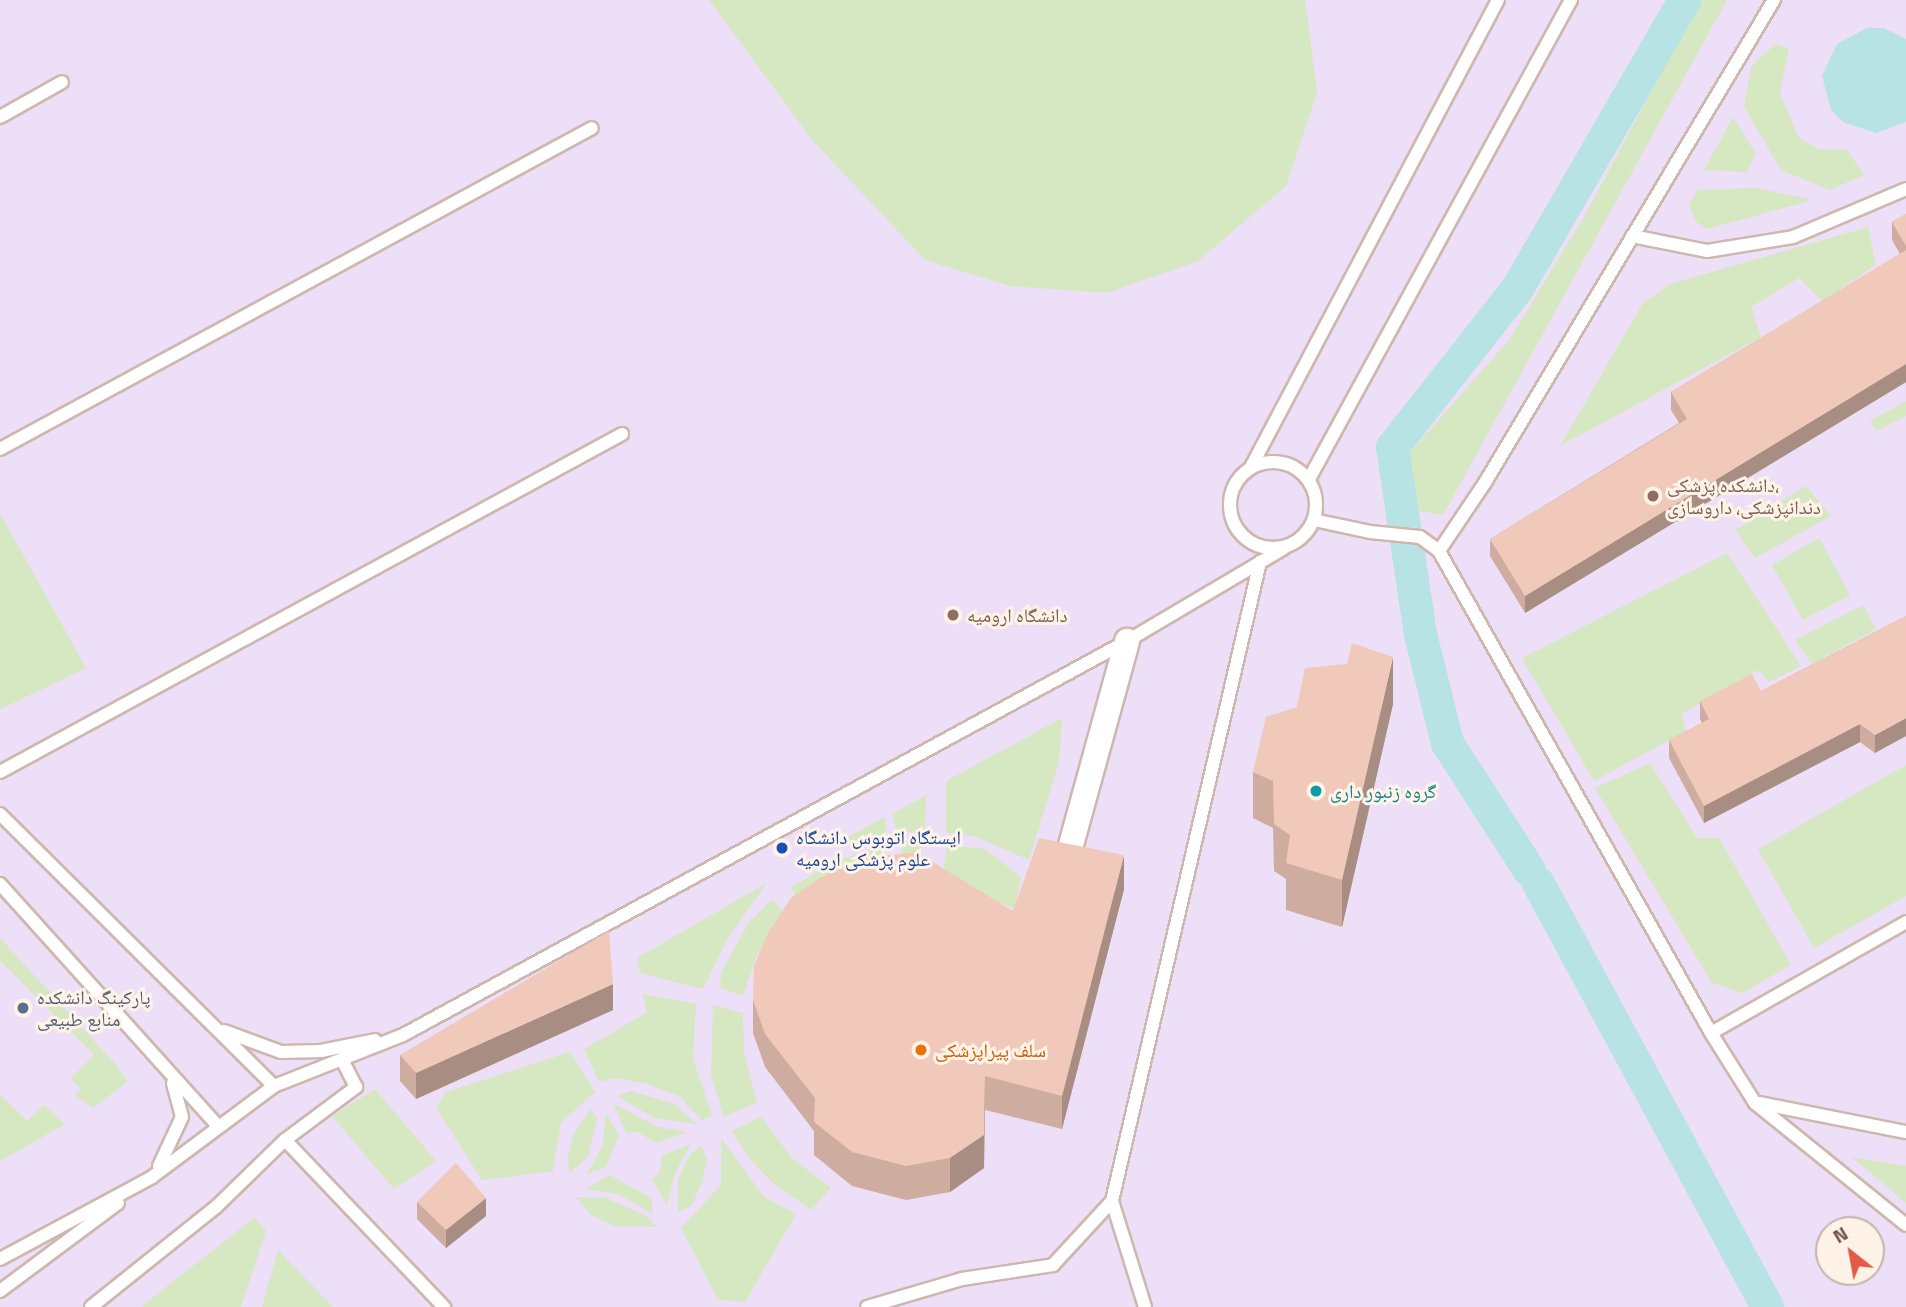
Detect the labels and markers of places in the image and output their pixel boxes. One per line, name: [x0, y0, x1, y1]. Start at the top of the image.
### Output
place label: دانشکده پزشکی، دندانپزشکی، داروسازی: [1667, 474, 1821, 518]
marker: دانشکده پزشکی، دندانپزشکی، داروسازی: [1645, 488, 1661, 504]
place label: دانشگاه ارومیه: [967, 604, 1068, 626]
marker: دانشگاه ارومیه: [945, 607, 961, 623]
place label: گروه زنبور داری: [1330, 780, 1436, 802]
marker: گروه زنبور داری: [1308, 783, 1324, 799]
place label: ایستگاه اتوبوس دانشگاه علوم پزشکی ارومیه: [796, 826, 961, 870]
marker: ایستگاه اتوبوس دانشگاه علوم پزشکی ارومیه: [774, 840, 790, 856]
place label: پارکینگ دانشکده منابع طبیعی: [37, 986, 151, 1030]
marker: پارکینگ دانشکده منابع طبیعی: [15, 1000, 31, 1016]
place label: سلف پیراپزشکی: [935, 1039, 1046, 1061]
marker: سلف پیراپزشکی: [913, 1042, 929, 1058]

